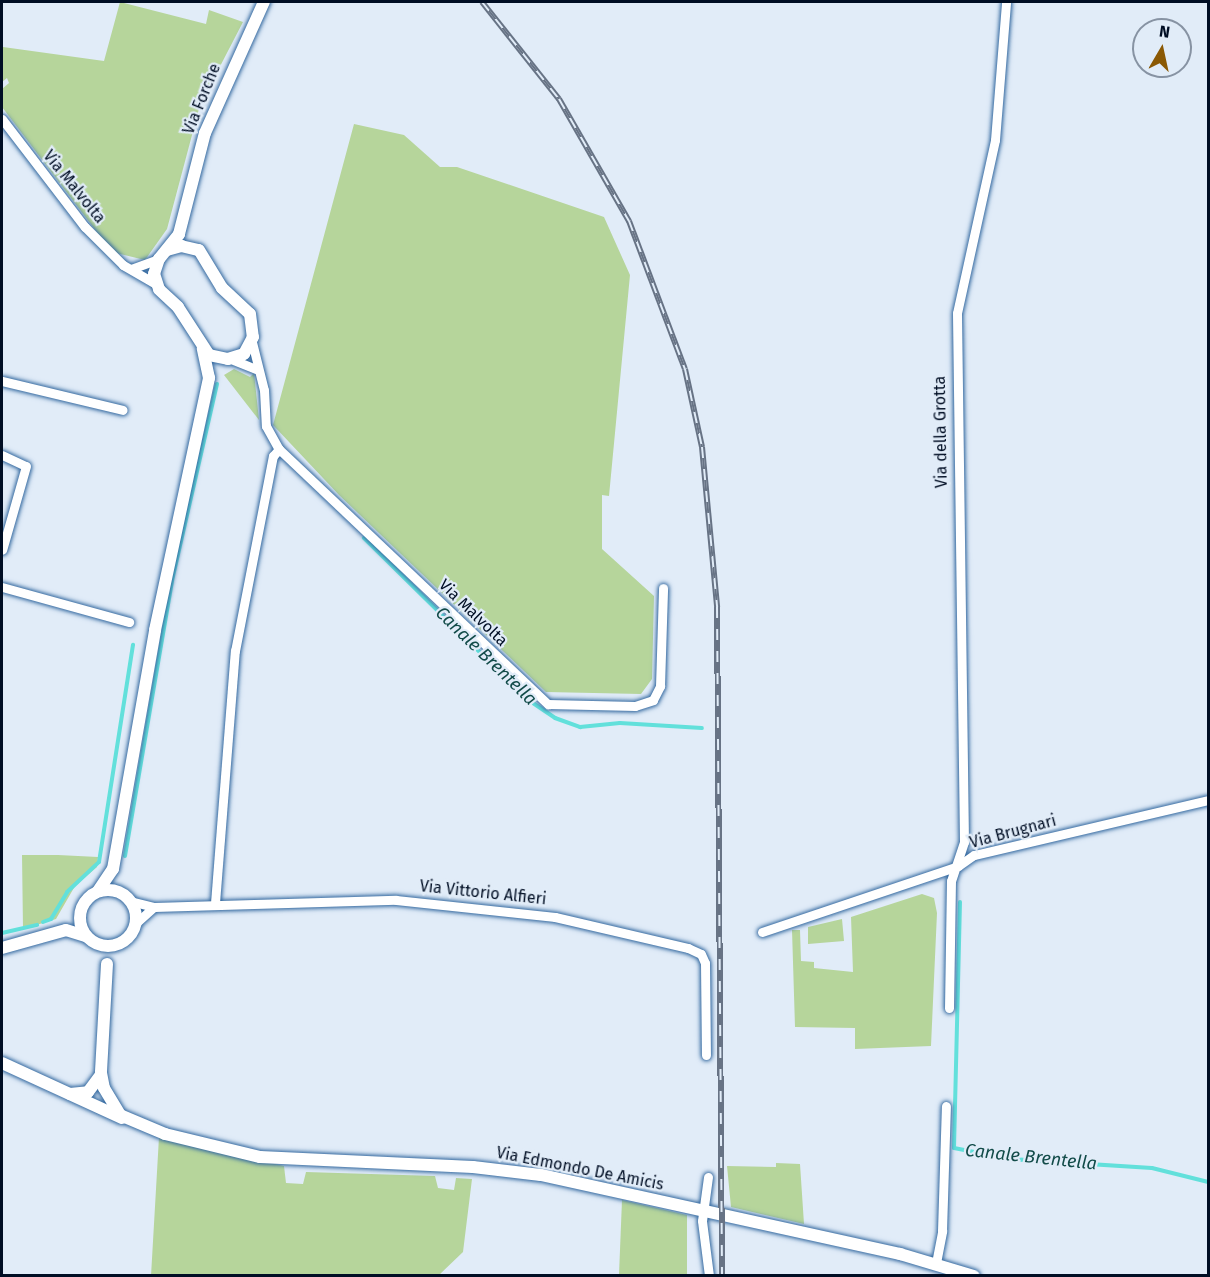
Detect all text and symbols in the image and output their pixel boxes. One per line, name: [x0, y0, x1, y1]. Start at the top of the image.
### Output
north arrow: [1132, 18, 1192, 78]
text: N: [1158, 21, 1171, 42]
street label: Via Forche: [179, 61, 225, 137]
street label: Via Malvolta: [39, 147, 109, 227]
street label: Via della Grotta: [930, 376, 952, 488]
street label: Via Malvolta: [435, 576, 511, 650]
water label: Canale Brentella: [431, 602, 541, 710]
street label: Via Brugnari: [968, 811, 1058, 853]
street label: Via Vittorio Alfieri: [419, 877, 547, 909]
water label: Canale Brentella: [964, 1139, 1098, 1175]
street label: Via Edmondo De Amicis: [495, 1143, 665, 1195]

